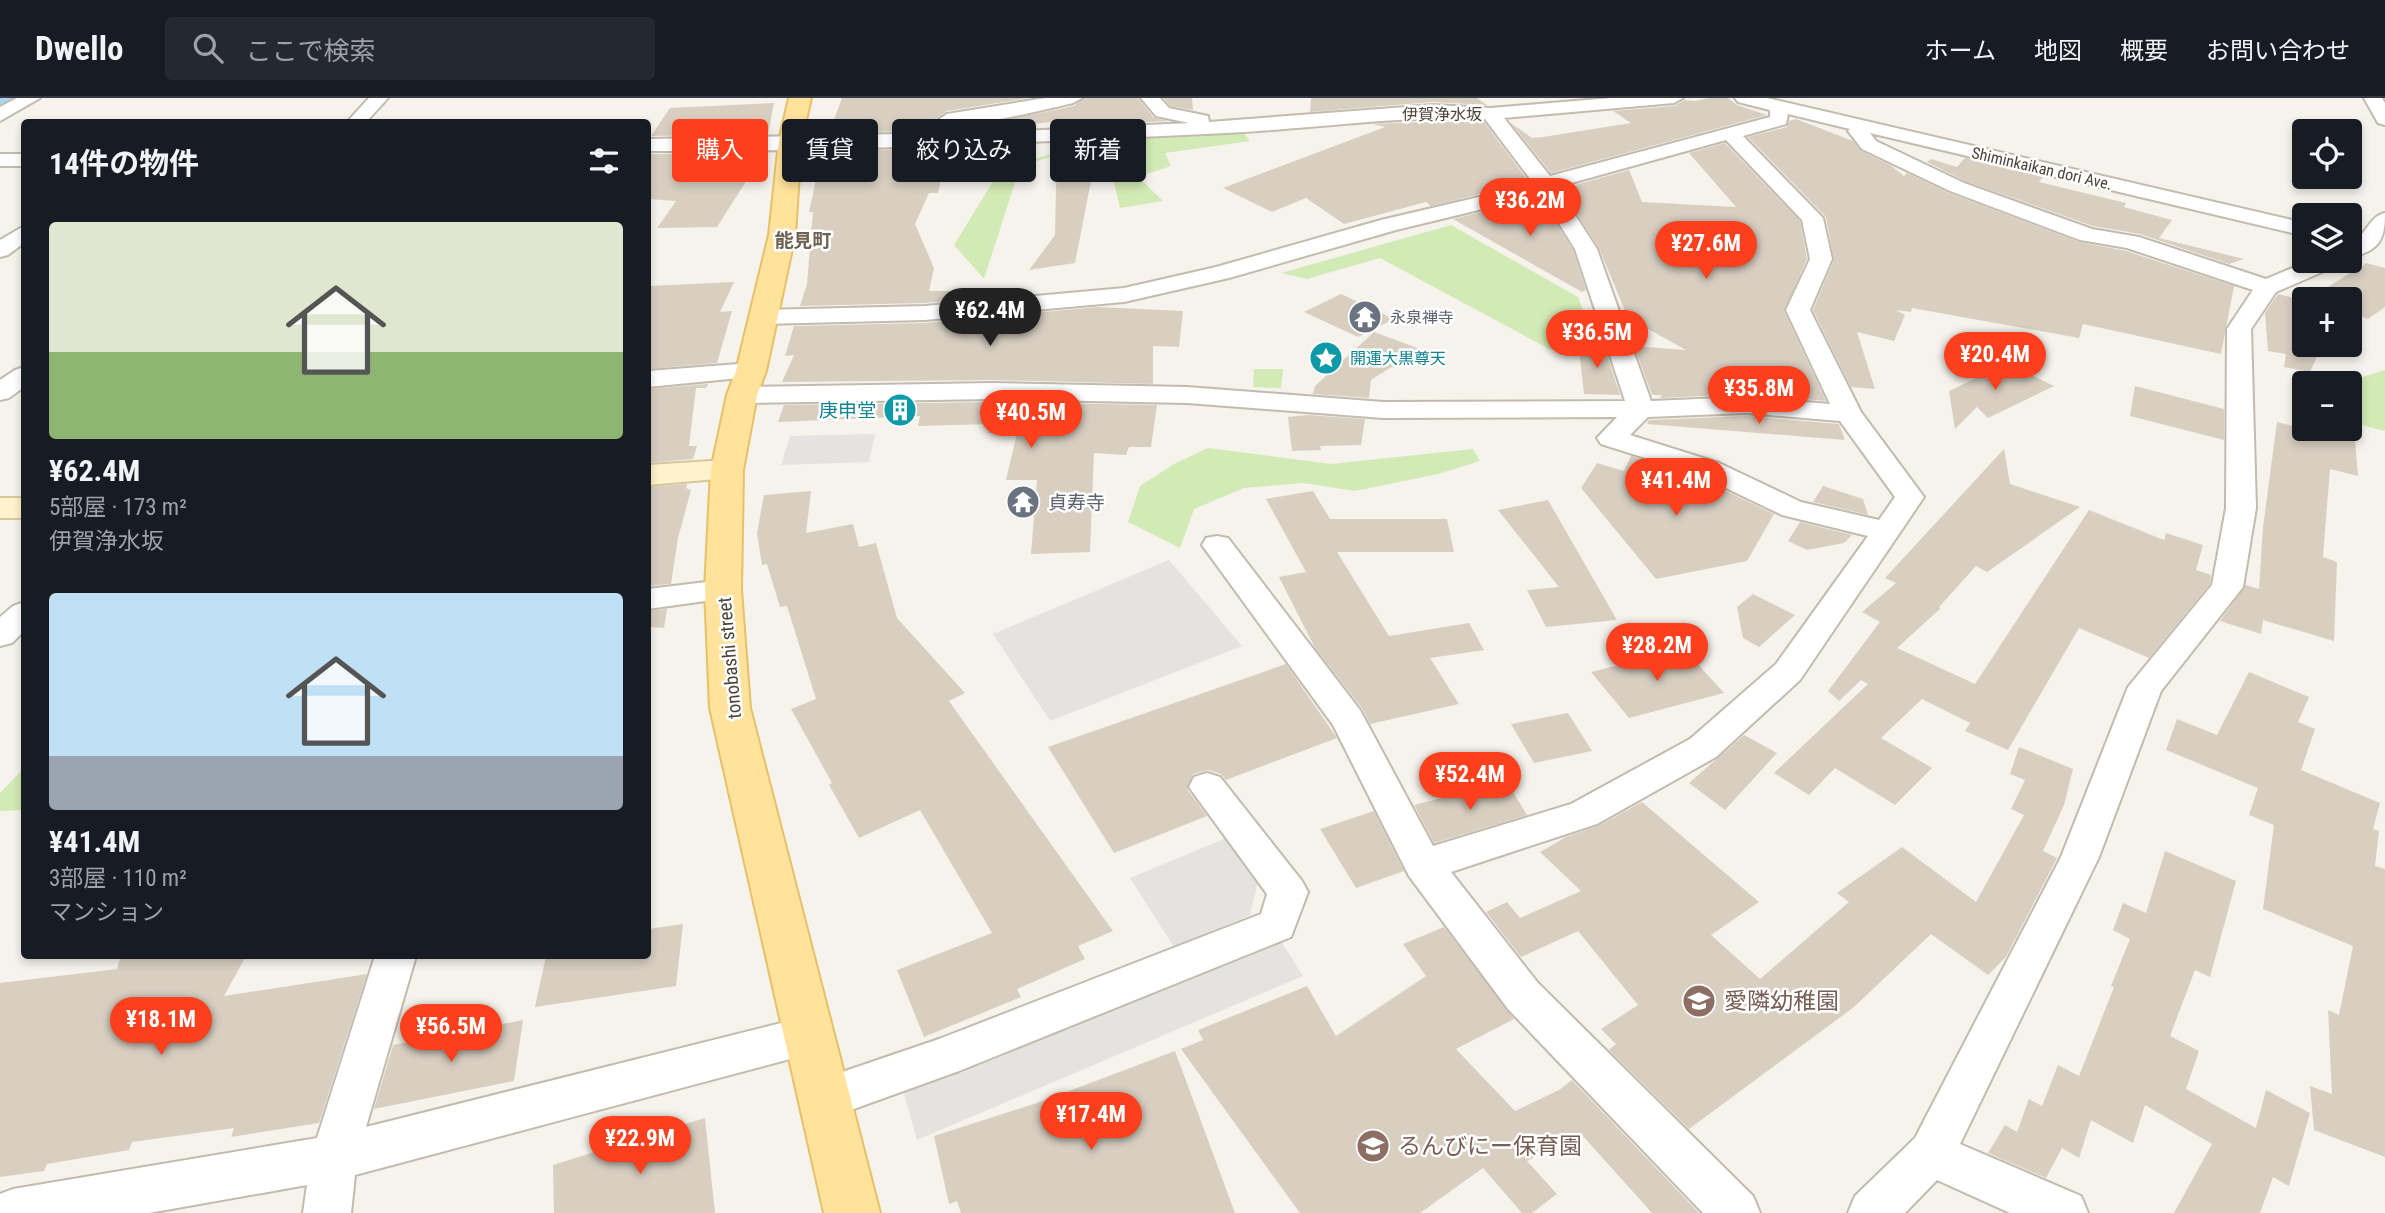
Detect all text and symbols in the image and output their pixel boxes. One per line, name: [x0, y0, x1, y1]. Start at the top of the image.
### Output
search box: [165, 17, 655, 80]
text: Dwello: [35, 29, 123, 68]
icon: search: [189, 29, 227, 67]
text: ここで検索: [245, 36, 375, 66]
text: ホーム: [1925, 37, 1996, 65]
text: 地図: [2034, 37, 2082, 65]
text: 概要: [2120, 37, 2168, 65]
text: お問い合わせ: [2206, 37, 2350, 65]
street label: 伊賀浄水坂: [1402, 105, 1482, 124]
chip: 購入: [672, 119, 768, 182]
chip: 賃貸: [782, 119, 878, 182]
chip: 絞り込み: [892, 119, 1036, 182]
chip: 新着: [1050, 119, 1146, 182]
map controls: [2292, 119, 2362, 441]
button: locate: [2292, 119, 2362, 189]
icon: filters: [585, 142, 623, 180]
street label: Shiminkaikan dori Ave.: [1970, 143, 2114, 194]
text: 14件の物件: [49, 146, 199, 181]
pin: ¥36.2M: [1473, 178, 1587, 238]
text: ¥36.2M: [1495, 187, 1565, 214]
button: layers: [2292, 203, 2362, 273]
pin: ¥27.6M: [1649, 222, 1763, 281]
district label: 能見町: [774, 229, 832, 252]
text: ¥27.6M: [1671, 230, 1741, 257]
icon: home: [273, 267, 399, 393]
button: +: [2292, 287, 2362, 357]
pin: ¥62.4M: [933, 288, 1047, 348]
text: ¥62.4M: [955, 297, 1025, 324]
temple icon: 永泉禅寺: [1346, 298, 1384, 336]
place label: 永泉禅寺: [1390, 308, 1454, 327]
pin: ¥36.5M: [1540, 310, 1654, 370]
text: ¥36.5M: [1562, 319, 1632, 346]
pin: ¥20.4M: [1938, 332, 2052, 392]
place icon: 開運大黒尊天: [1307, 339, 1345, 377]
text: ¥20.4M: [1960, 341, 2030, 368]
place label: 開運大黒尊天: [1350, 349, 1446, 368]
pin: ¥35.8M: [1702, 366, 1816, 426]
button: −: [2292, 371, 2362, 441]
text: ¥35.8M: [1724, 375, 1794, 402]
pin: ¥40.5M: [974, 390, 1088, 450]
building icon: 庚申堂: [881, 391, 919, 429]
place label: 庚申堂: [819, 399, 876, 422]
text: ¥40.5M: [996, 399, 1066, 426]
text: ¥62.4M: [49, 453, 140, 488]
pin: ¥41.4M: [1619, 458, 1733, 518]
text: ¥41.4M: [1641, 467, 1711, 494]
temple icon: 貞寿寺: [1004, 483, 1042, 521]
place label: 貞寿寺: [1048, 491, 1105, 514]
text: 5部屋 · 173 m²: [49, 494, 187, 521]
text: 伊賀浄水坂: [49, 528, 164, 555]
street label: tonobashi street: [713, 596, 746, 720]
pin: ¥28.2M: [1600, 624, 1714, 683]
text: ¥28.2M: [1622, 632, 1692, 659]
icon: home: [273, 638, 399, 764]
pin: ¥52.4M: [1413, 752, 1527, 812]
text: ¥52.4M: [1435, 761, 1505, 788]
text: ¥41.4M: [49, 824, 140, 859]
text: 3部屋 · 110 m²: [49, 865, 187, 892]
text: マンション: [49, 899, 164, 926]
school or university icon: 愛隣幼稚園: [1680, 982, 1718, 1020]
place label: 愛隣幼稚園: [1724, 988, 1839, 1015]
pin: ¥18.1M: [104, 998, 218, 1057]
pin: ¥56.5M: [394, 1004, 508, 1064]
text: ¥18.1M: [126, 1006, 196, 1033]
text: ¥56.5M: [416, 1013, 486, 1040]
pin: ¥17.4M: [1034, 1093, 1148, 1152]
text: ¥17.4M: [1056, 1101, 1126, 1128]
pin: ¥22.9M: [583, 1116, 697, 1176]
text: ¥22.9M: [605, 1125, 675, 1152]
school or university icon: るんびにー保育園: [1354, 1127, 1392, 1165]
place label: るんびにー保育園: [1398, 1133, 1582, 1160]

